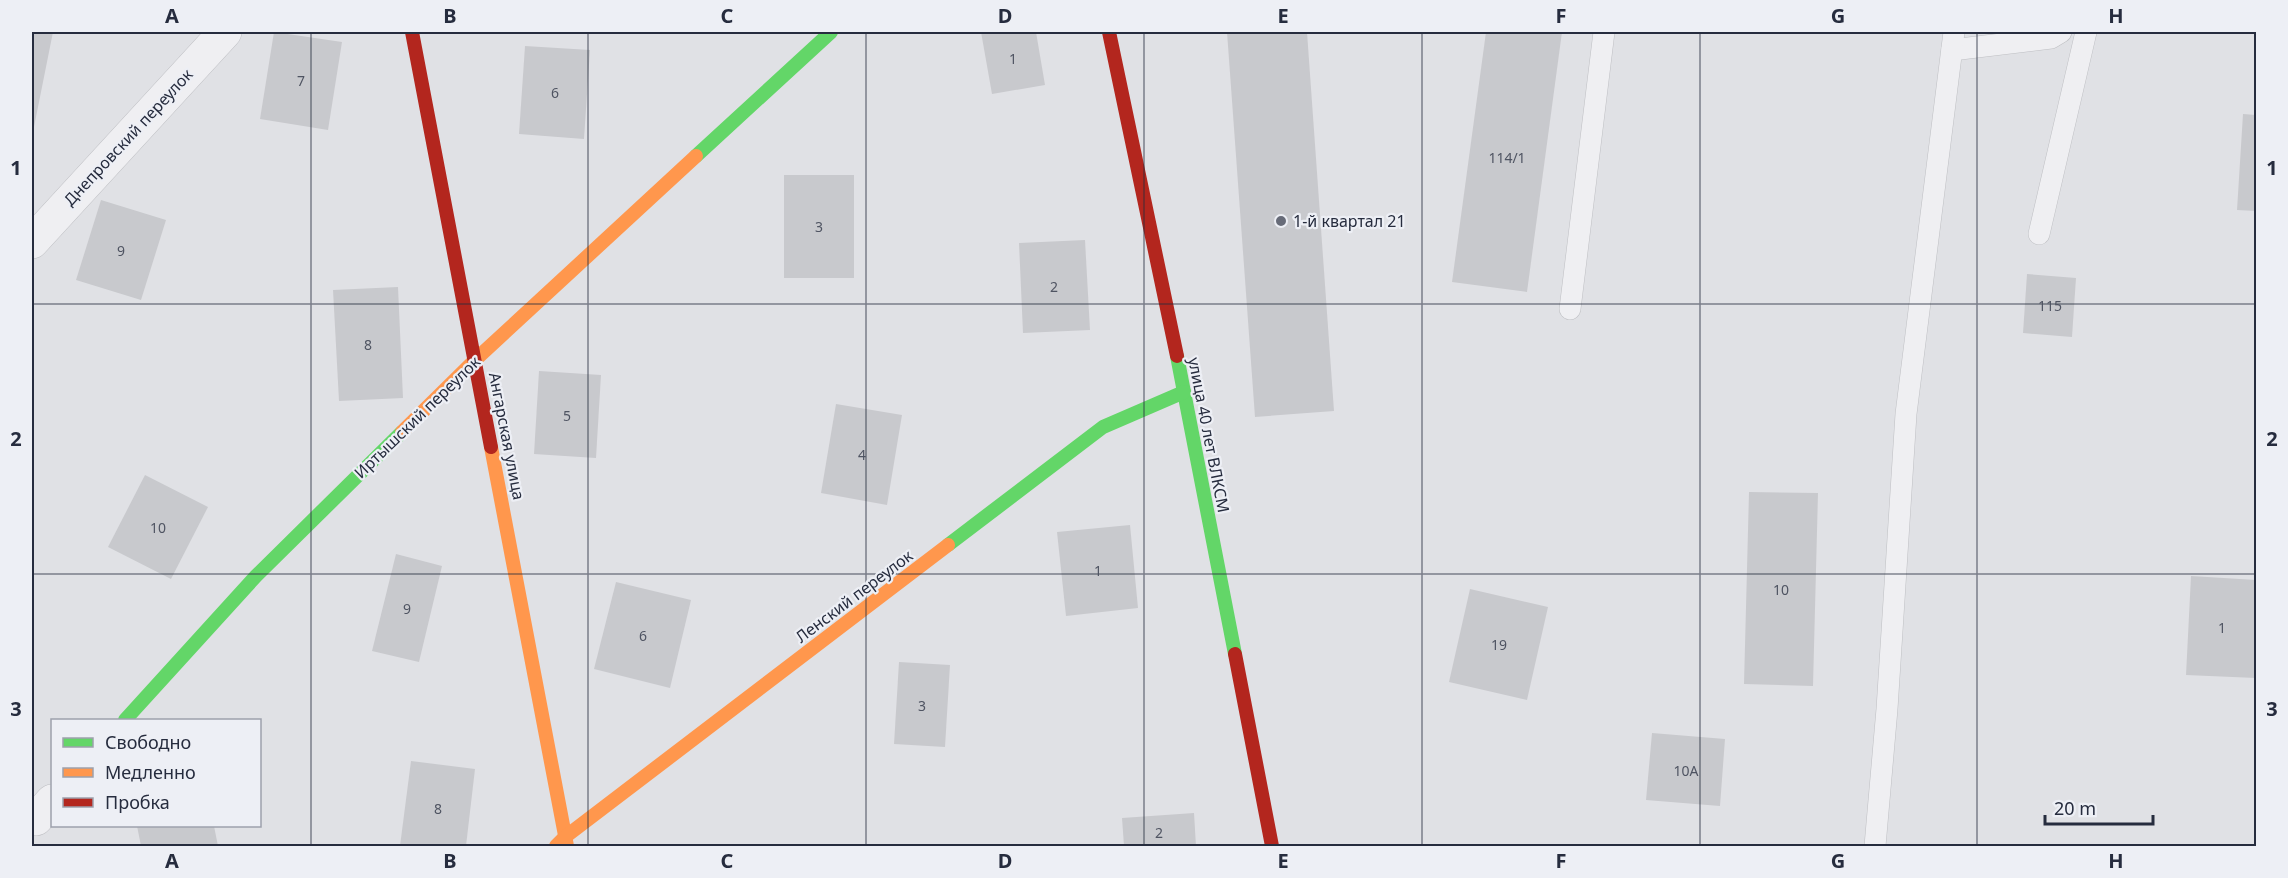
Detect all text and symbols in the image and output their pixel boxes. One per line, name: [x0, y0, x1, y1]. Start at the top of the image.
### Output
text: A: [165, 2, 179, 29]
text: B: [443, 2, 457, 29]
text: C: [721, 2, 734, 29]
text: D: [998, 2, 1012, 29]
text: E: [1277, 2, 1289, 29]
text: F: [1556, 2, 1566, 29]
text: G: [1831, 2, 1845, 29]
text: H: [2108, 2, 2124, 29]
house number: 1: [1009, 49, 1017, 68]
street label: Днепровский переулок: [59, 63, 198, 210]
house number: 7: [297, 71, 305, 90]
house number: 6: [551, 83, 559, 102]
house number: 114/1: [1488, 148, 1526, 167]
text: 1: [10, 154, 22, 181]
text: 1: [2266, 154, 2278, 181]
place label: 1-й квартал 21: [1293, 210, 1406, 232]
marker: 1-й квартал 21: [1274, 214, 1288, 228]
house number: 3: [815, 217, 823, 236]
house number: 9: [117, 241, 125, 260]
house number: 2: [1050, 277, 1058, 296]
house number: 115: [2038, 296, 2062, 315]
house number: 8: [364, 335, 372, 354]
street label: Иртышский переулок: [349, 351, 485, 483]
street label: улица 40 лет ВЛКСМ: [1183, 356, 1235, 514]
street label: Ангарская улица: [484, 370, 530, 502]
house number: 5: [563, 406, 571, 425]
text: 2: [10, 425, 22, 452]
text: 2: [2266, 425, 2278, 452]
house number: 4: [858, 445, 866, 464]
house number: 10: [150, 518, 166, 537]
street label: Ленский переулок: [791, 544, 918, 647]
house number: 1: [1094, 561, 1102, 580]
house number: 10: [1773, 580, 1789, 599]
house number: 9: [403, 599, 411, 618]
house number: 1: [2218, 618, 2226, 637]
house number: 6: [639, 626, 647, 645]
house number: 19: [1491, 635, 1507, 654]
text: 3: [10, 695, 22, 722]
text: 3: [2266, 695, 2278, 722]
house number: 3: [918, 696, 926, 715]
legend: [51, 719, 261, 827]
text: Свободно: [105, 730, 191, 754]
text: Медленно: [105, 760, 196, 784]
house number: 10А: [1674, 761, 1699, 780]
scale bar: [2045, 788, 2153, 826]
text: Пробка: [105, 790, 170, 814]
text: 20 m: [2054, 796, 2096, 820]
house number: 8: [434, 799, 442, 818]
house number: 2: [1155, 823, 1163, 842]
text: A: [165, 847, 179, 874]
text: B: [443, 847, 457, 874]
text: C: [721, 847, 734, 874]
text: D: [998, 847, 1012, 874]
text: E: [1277, 847, 1289, 874]
text: F: [1556, 847, 1566, 874]
text: G: [1831, 847, 1845, 874]
text: H: [2108, 847, 2124, 874]

